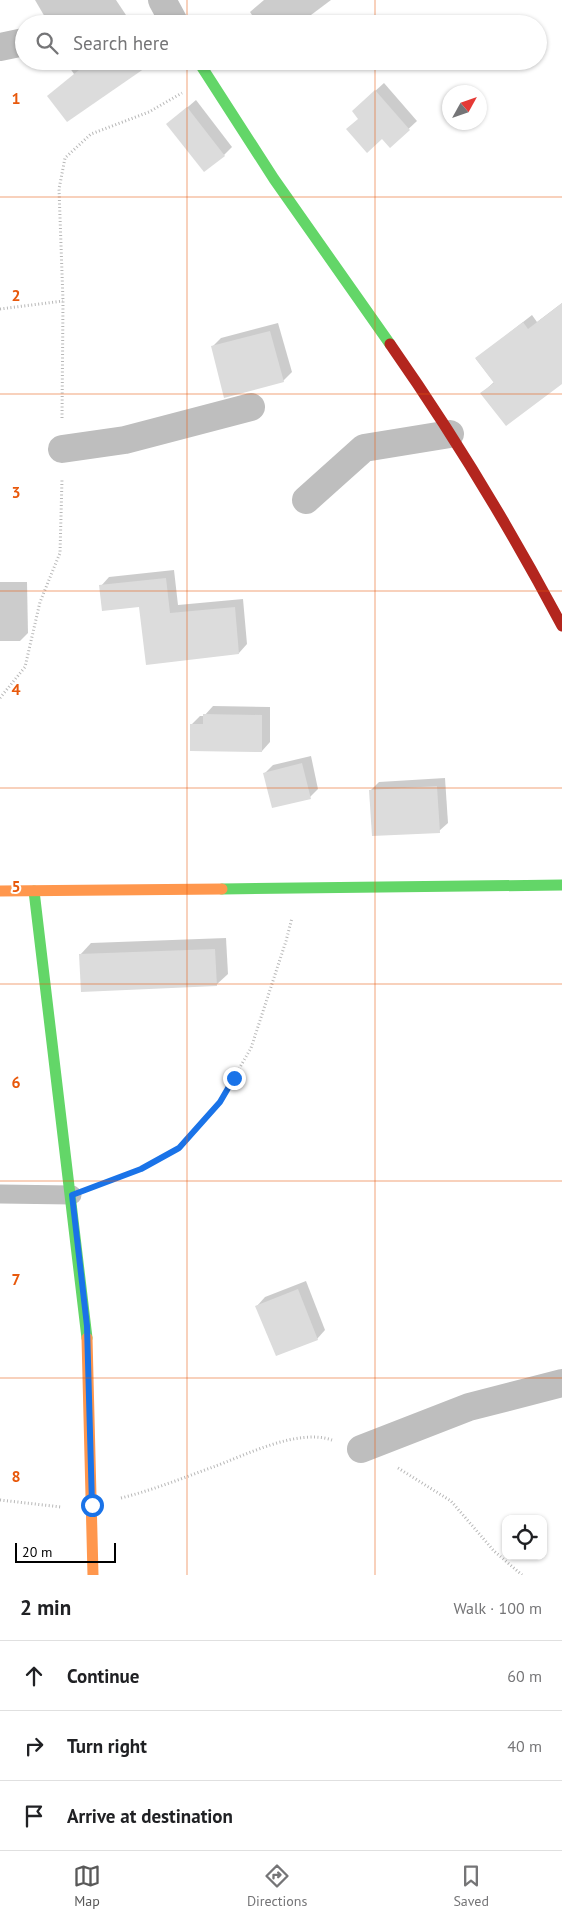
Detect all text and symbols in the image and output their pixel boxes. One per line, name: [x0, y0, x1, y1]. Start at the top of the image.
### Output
search box: [15, 15, 547, 70]
icon: search: [33, 29, 61, 57]
text: Search here: [73, 31, 169, 55]
north arrow: [442, 85, 487, 130]
text: 1: [11, 88, 21, 108]
text: 2: [11, 285, 21, 305]
text: 3: [11, 482, 21, 502]
text: 4: [11, 679, 21, 699]
text: 5: [11, 876, 21, 896]
route end: [223, 1067, 246, 1090]
text: 6: [11, 1072, 21, 1092]
text: 7: [11, 1269, 21, 1289]
text: 8: [11, 1466, 21, 1486]
route start: [81, 1494, 104, 1517]
map controls: [502, 1515, 547, 1560]
button: locate: [502, 1515, 547, 1560]
scale bar: [15, 1540, 116, 1563]
text: 20 m: [22, 1543, 52, 1561]
text: 2 min: [20, 1594, 71, 1621]
text: Walk · 100 m: [453, 1598, 542, 1618]
icon: ahead: [20, 1662, 48, 1690]
text: Continue: [67, 1664, 139, 1688]
text: 60 m: [507, 1666, 542, 1686]
icon: right: [20, 1732, 48, 1760]
text: Turn right: [67, 1734, 147, 1758]
text: 40 m: [507, 1736, 542, 1756]
icon: arrive: [20, 1802, 48, 1830]
text: Arrive at destination: [67, 1804, 233, 1828]
tab: Map: [73, 1862, 101, 1910]
tab: Directions: [247, 1862, 307, 1910]
tab: Saved: [453, 1862, 489, 1910]

